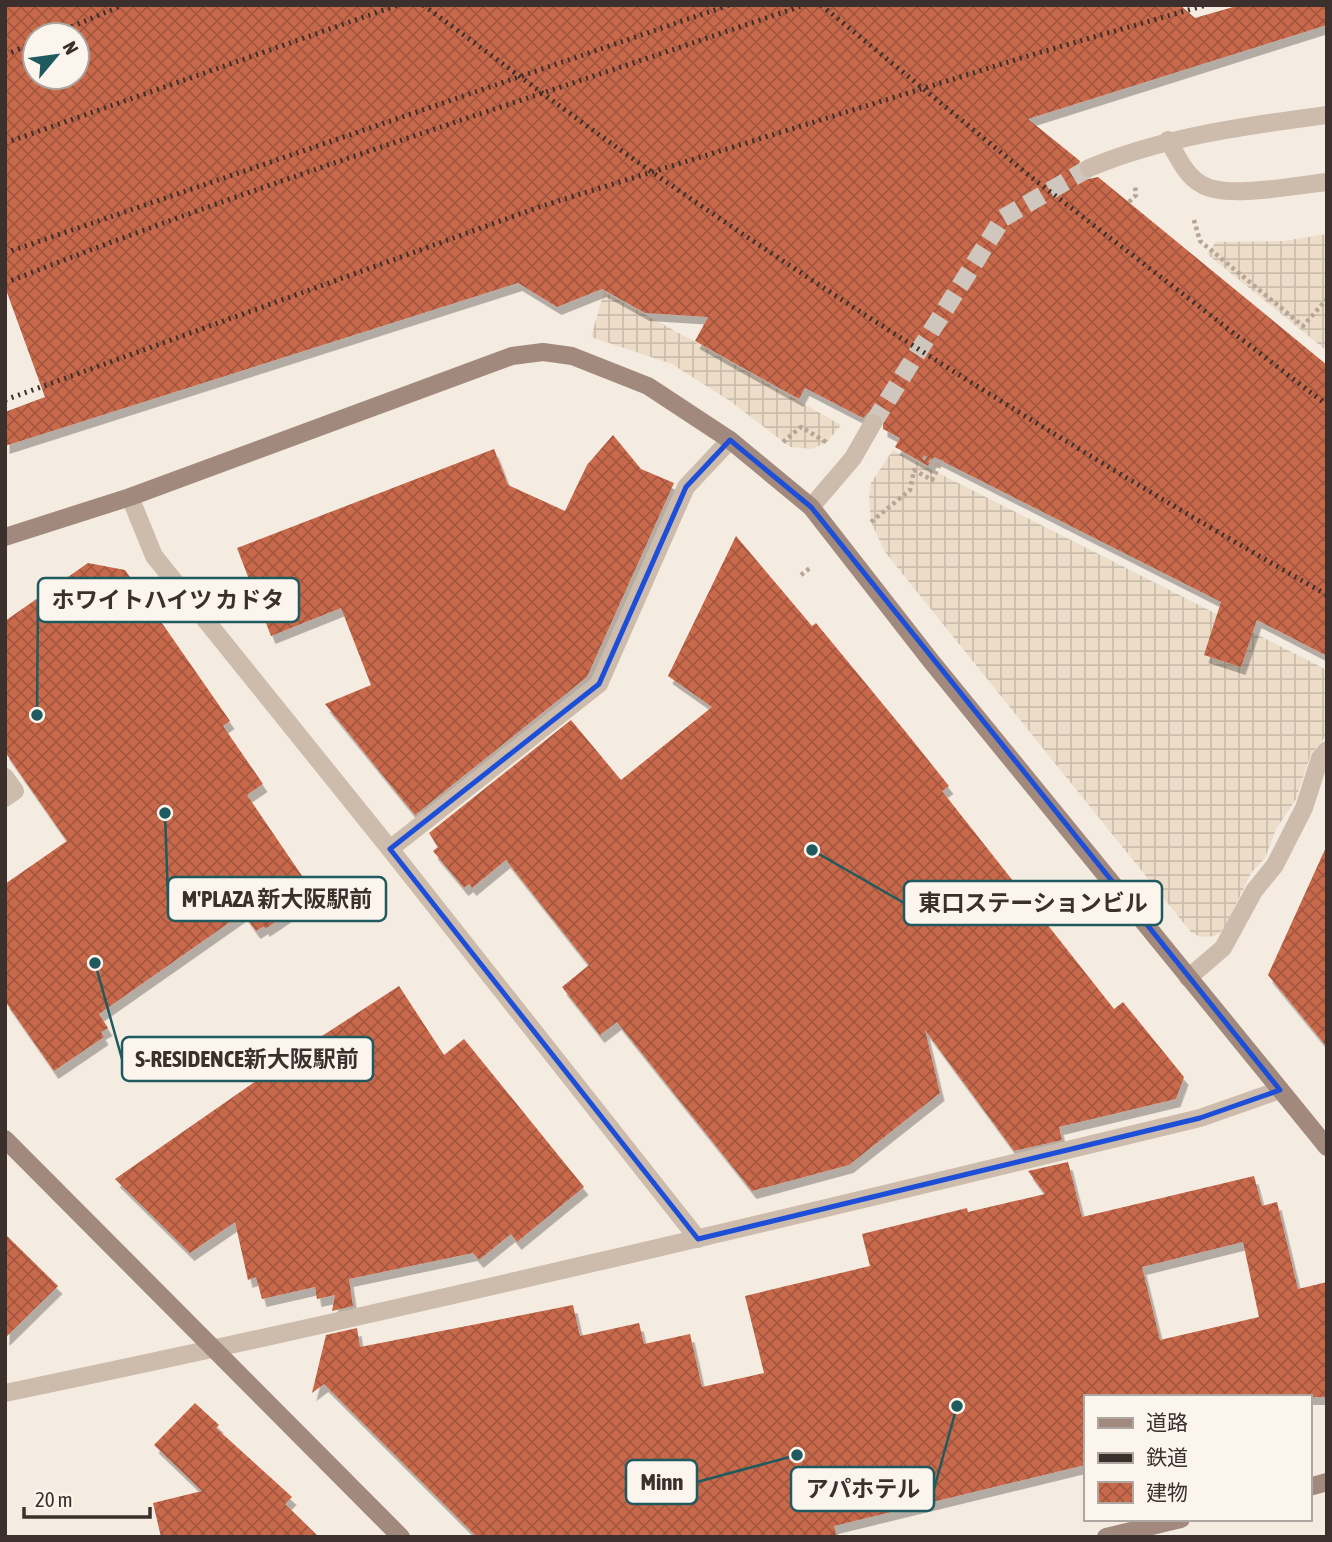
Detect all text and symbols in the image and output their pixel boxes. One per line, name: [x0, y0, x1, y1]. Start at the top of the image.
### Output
north arrow: [21, 21, 91, 91]
text: N: [59, 38, 83, 58]
callout: ホワイトハイツ カドタ: [38, 578, 299, 622]
text: ホワイトハイツ カドタ: [52, 587, 284, 613]
callout: M'PLAZA 新大阪駅前: [168, 877, 386, 921]
callout: 東口ステーションビル: [904, 881, 1162, 925]
text: M'PLAZA 新大阪駅前: [182, 886, 372, 912]
text: 東口ステーションビル: [918, 890, 1148, 916]
callout: S-RESIDENCE新大阪駅前: [122, 1037, 373, 1081]
text: S-RESIDENCE新大阪駅前: [135, 1046, 359, 1072]
legend: [1084, 1395, 1311, 1521]
text: 道路: [1146, 1410, 1188, 1434]
text: 鉄道: [1146, 1445, 1188, 1469]
callout: Minn: [626, 1460, 697, 1504]
callout: アパホテル: [791, 1467, 934, 1511]
text: Minn: [640, 1469, 684, 1495]
scale bar: [24, 1476, 150, 1520]
text: アパホテル: [806, 1476, 920, 1502]
text: 建物: [1146, 1480, 1188, 1504]
text: 20 m: [35, 1487, 73, 1511]

